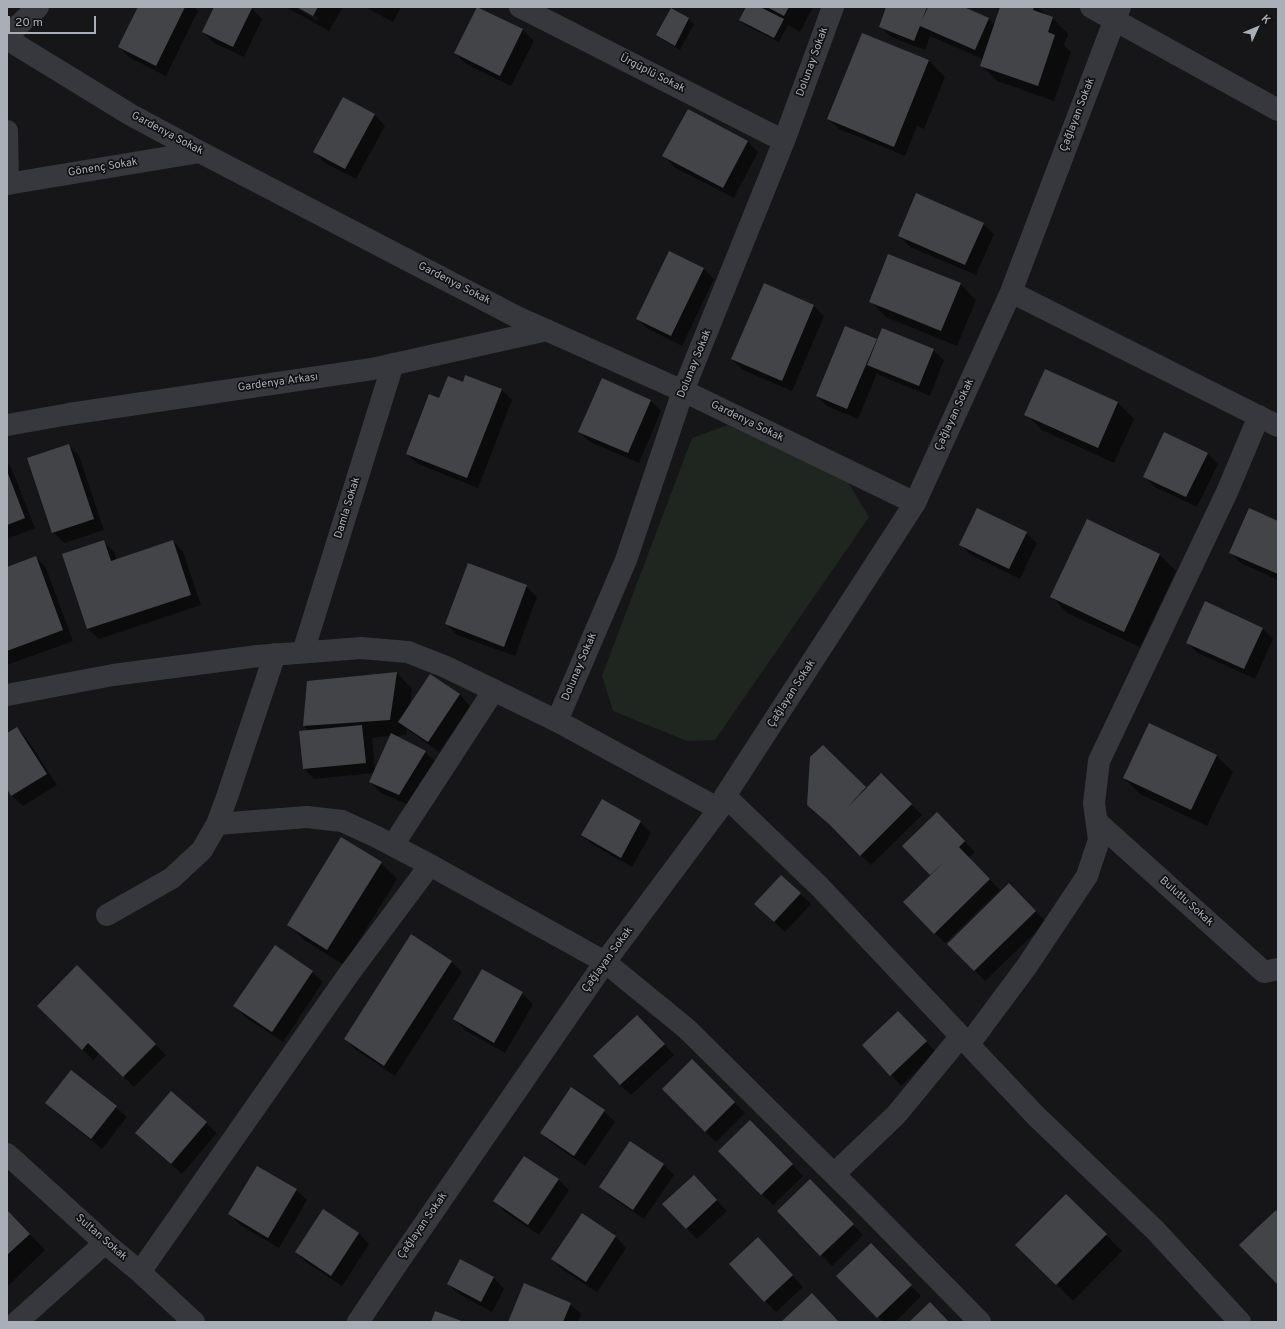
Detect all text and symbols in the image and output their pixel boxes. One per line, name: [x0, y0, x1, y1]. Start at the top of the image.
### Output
scale bar: [10, 8, 98, 34]
north arrow: [1237, 8, 1277, 48]
text: K: [1258, 12, 1273, 27]
text: 20 m: [15, 15, 43, 31]
street label: Dolunay Sokak: [794, 26, 832, 98]
street label: Ürgüplü Sokak: [617, 52, 687, 96]
street label: Çağlayan Sokak: [1058, 76, 1098, 154]
street label: Gardenya Sokak: [129, 109, 205, 159]
street label: Gönenç Sokak: [67, 156, 139, 180]
street label: Gardenya Sokak: [416, 260, 492, 308]
street label: Dolunay Sokak: [675, 328, 715, 400]
street label: Gardenya Arkası: [237, 371, 319, 395]
street label: Çağlayan Sokak: [933, 377, 977, 453]
street label: Gardenya Sokak: [708, 399, 786, 445]
street label: Damla Sokak: [332, 476, 364, 540]
street label: Dolunay Sokak: [560, 631, 600, 703]
street label: Çağlayan Sokak: [765, 658, 819, 730]
street label: Bulutlu Sokak: [1156, 874, 1216, 930]
street label: Çağlayan Sokak: [580, 925, 636, 995]
street label: Çağlayan Sokak: [395, 1190, 451, 1262]
street label: Sultan Sokak: [72, 1212, 130, 1264]

